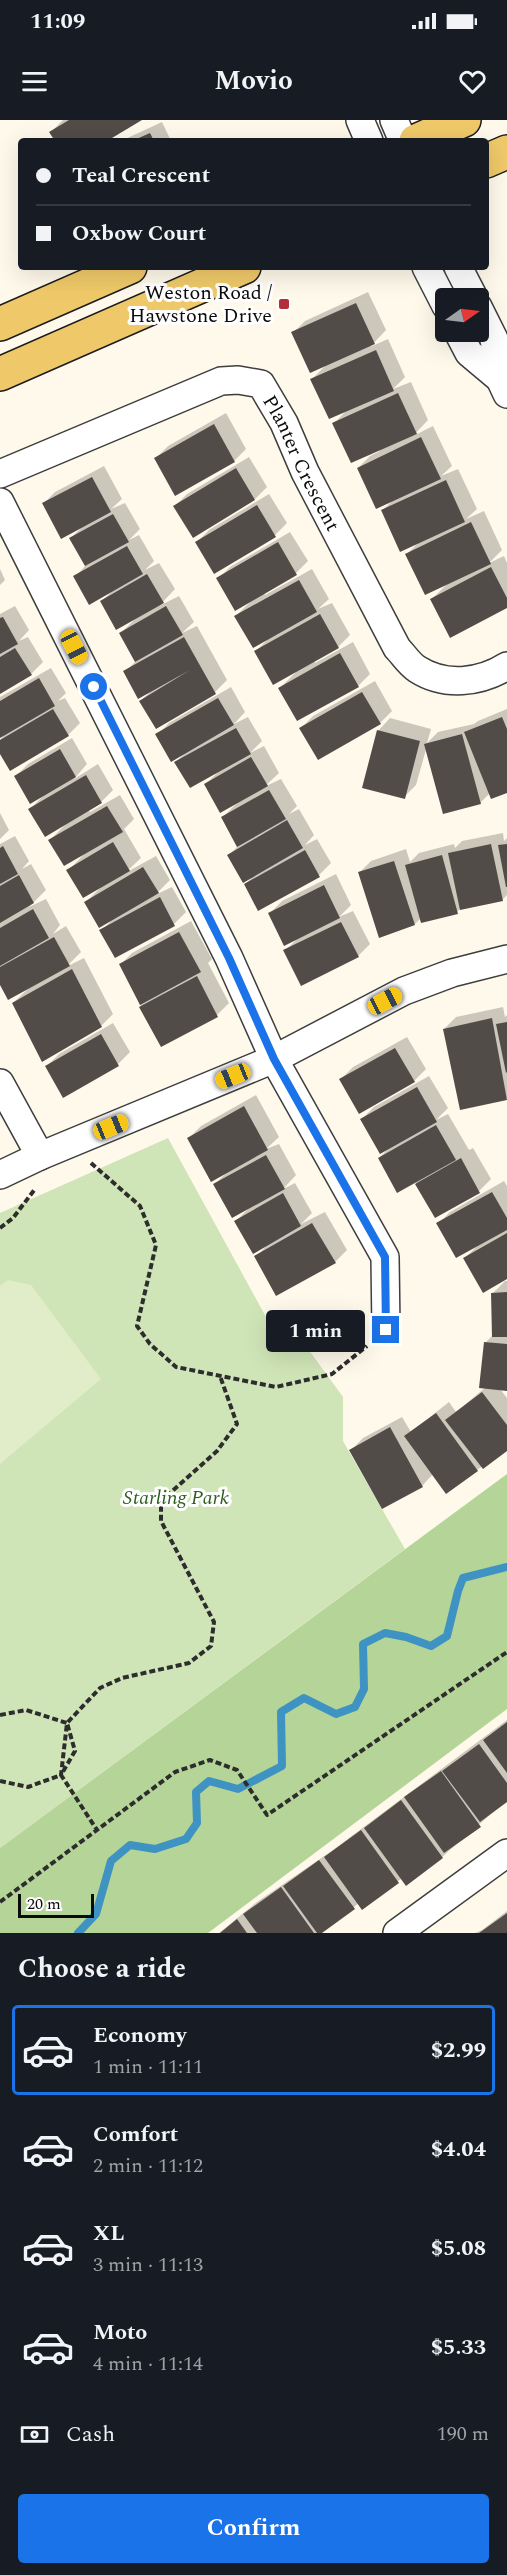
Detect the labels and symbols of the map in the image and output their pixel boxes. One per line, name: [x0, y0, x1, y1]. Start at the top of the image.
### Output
place label: Weston Road / Hawstone Drive: [129, 278, 272, 331]
north arrow: [435, 288, 489, 342]
marker: Weston Road / Hawstone Drive: [277, 297, 291, 311]
street label: Planter Crescent: [255, 389, 347, 537]
car: [58, 627, 90, 667]
route start: [80, 673, 107, 700]
car: [365, 985, 405, 1017]
car: [213, 1061, 253, 1091]
car: [91, 1112, 131, 1142]
callout: 1 min: [266, 1309, 365, 1351]
route end: [372, 1316, 399, 1343]
park label: Starling Park: [123, 1483, 230, 1513]
scale bar: [18, 1891, 94, 1918]

